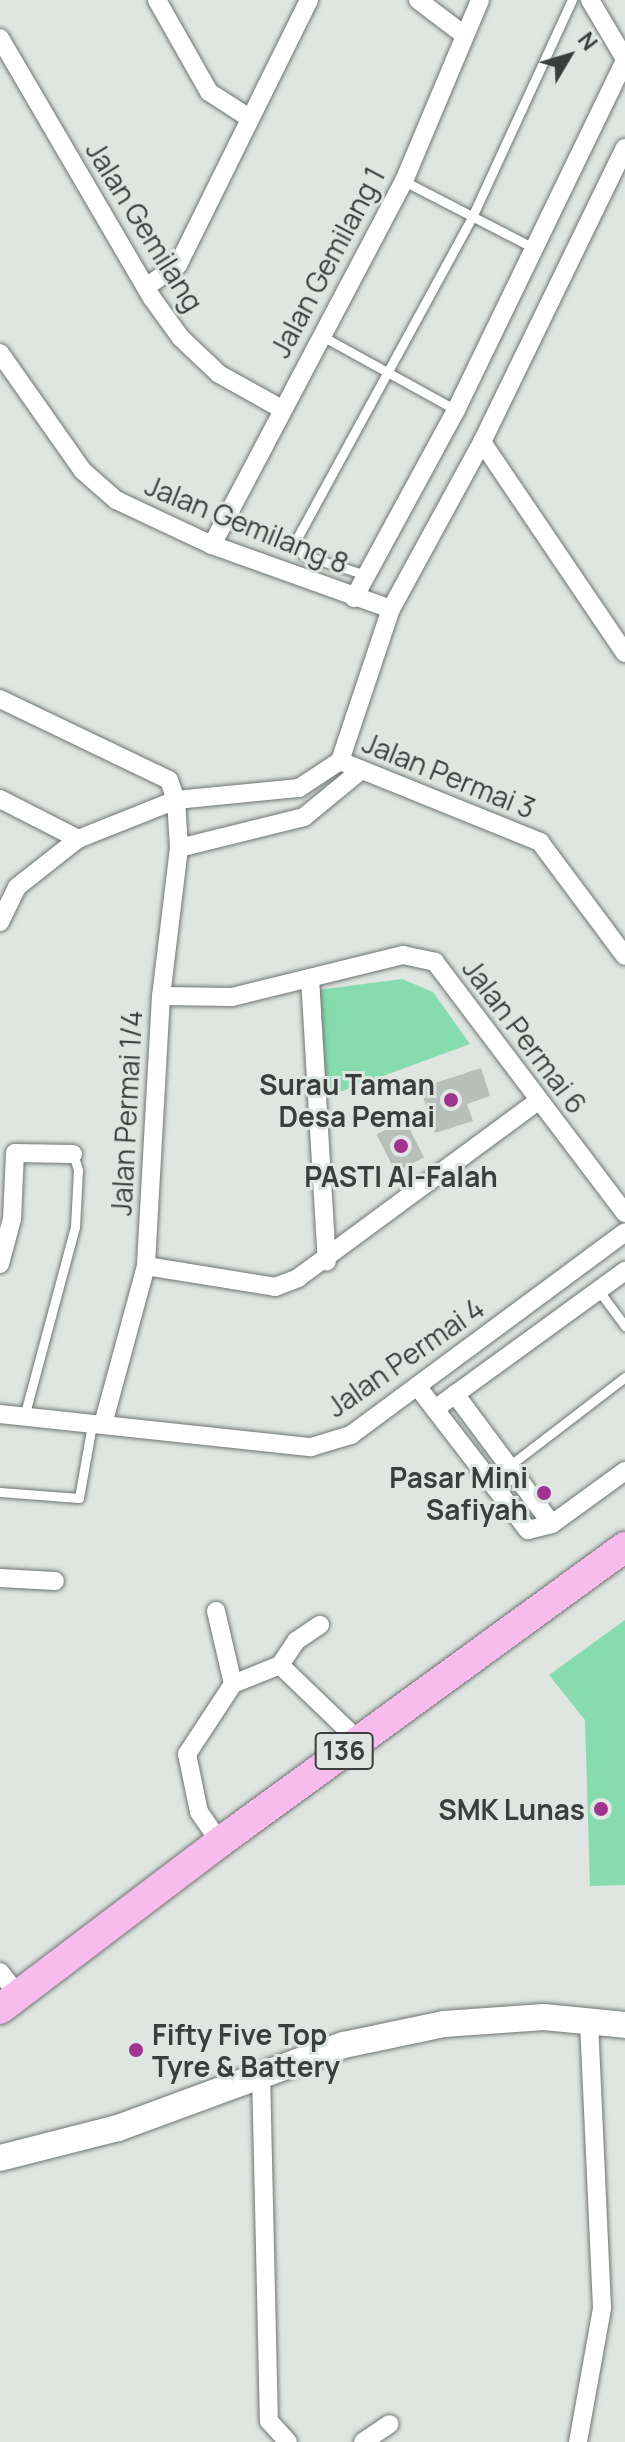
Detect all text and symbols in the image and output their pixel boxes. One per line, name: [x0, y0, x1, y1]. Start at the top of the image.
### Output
north arrow: [529, 16, 609, 96]
text: N: [571, 26, 605, 57]
street label: Jalan Gemilang: [79, 135, 211, 317]
street label: Jalan Gemilang 1: [263, 161, 391, 363]
street label: Jalan Gemilang 8: [141, 468, 353, 580]
street label: Jalan Permai 3: [358, 725, 540, 825]
street label: Jalan Permai 6: [456, 952, 594, 1120]
street label: Jalan Permai 1/4: [104, 1009, 148, 1217]
place label: Surau Taman Desa Pemai: [259, 1067, 435, 1133]
marker: Surau Taman Desa Pemai: [442, 1091, 460, 1109]
marker: PASTI Al-Falah: [392, 1137, 410, 1155]
place label: PASTI Al-Falah: [304, 1159, 498, 1193]
street label: Jalan Permai 4: [320, 1290, 490, 1424]
place label: Pasar Mini Safiyah: [389, 1460, 528, 1526]
marker: Pasar Mini Safiyah: [535, 1484, 553, 1502]
road number: 136: [314, 1729, 374, 1773]
place label: SMK Lunas: [438, 1792, 585, 1826]
marker: SMK Lunas: [592, 1800, 610, 1818]
place label: Fifty Five Top Tyre & Battery: [152, 2017, 340, 2083]
marker: Fifty Five Top Tyre & Battery: [127, 2041, 145, 2059]

